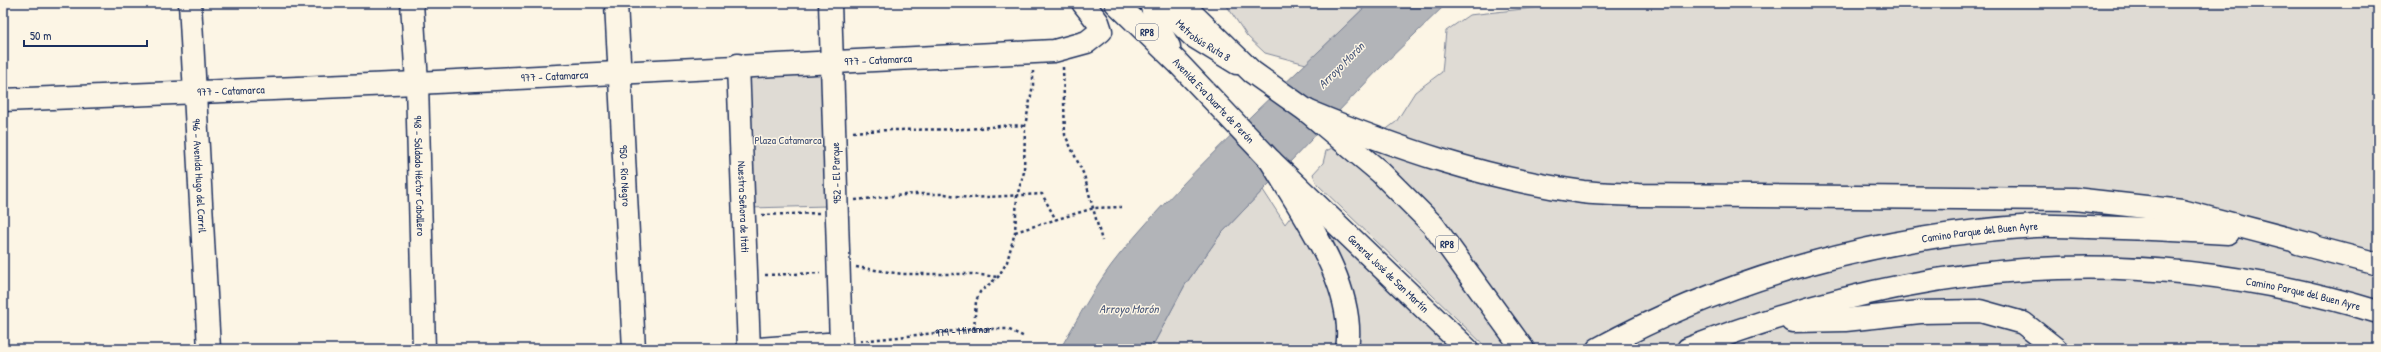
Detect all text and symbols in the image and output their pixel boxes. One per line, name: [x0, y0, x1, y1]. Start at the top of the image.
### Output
street label: Metrobús Ruta 8: [1173, 16, 1233, 64]
scale bar: [24, 22, 147, 48]
road number: RP8: [1136, 24, 1158, 40]
text: 50 m: [30, 27, 51, 44]
water label: Arroyo Morón: [1314, 37, 1369, 92]
street label: 977 - Catamarca: [844, 51, 913, 69]
street label: Avenida Eva Duarte de Perón: [1170, 55, 1257, 146]
street label: 977 - Catamarca: [520, 67, 589, 85]
street label: 977 - Catamarca: [197, 82, 266, 99]
street label: 948 - Soldado Héctor Caballero: [411, 115, 428, 237]
street label: 946 - Avenida Hugo del Carril: [189, 118, 210, 233]
park label: Plaza Catamarca: [754, 133, 822, 147]
street label: 952 - El Parque: [828, 141, 844, 204]
street label: 950 - Río Negro: [616, 145, 634, 207]
street label: Nuestra Señora de Itati: [735, 161, 752, 253]
street label: Camino Parque del Buen Ayre: [1920, 219, 2039, 246]
street label: General José de San Martín: [1345, 231, 1432, 316]
road number: RP8: [1436, 236, 1458, 252]
street label: Camino Parque del Buen Ayre: [2245, 274, 2363, 314]
water label: Arroyo Morón: [1099, 300, 1160, 317]
street label: 979 - Miramar: [935, 322, 992, 340]

